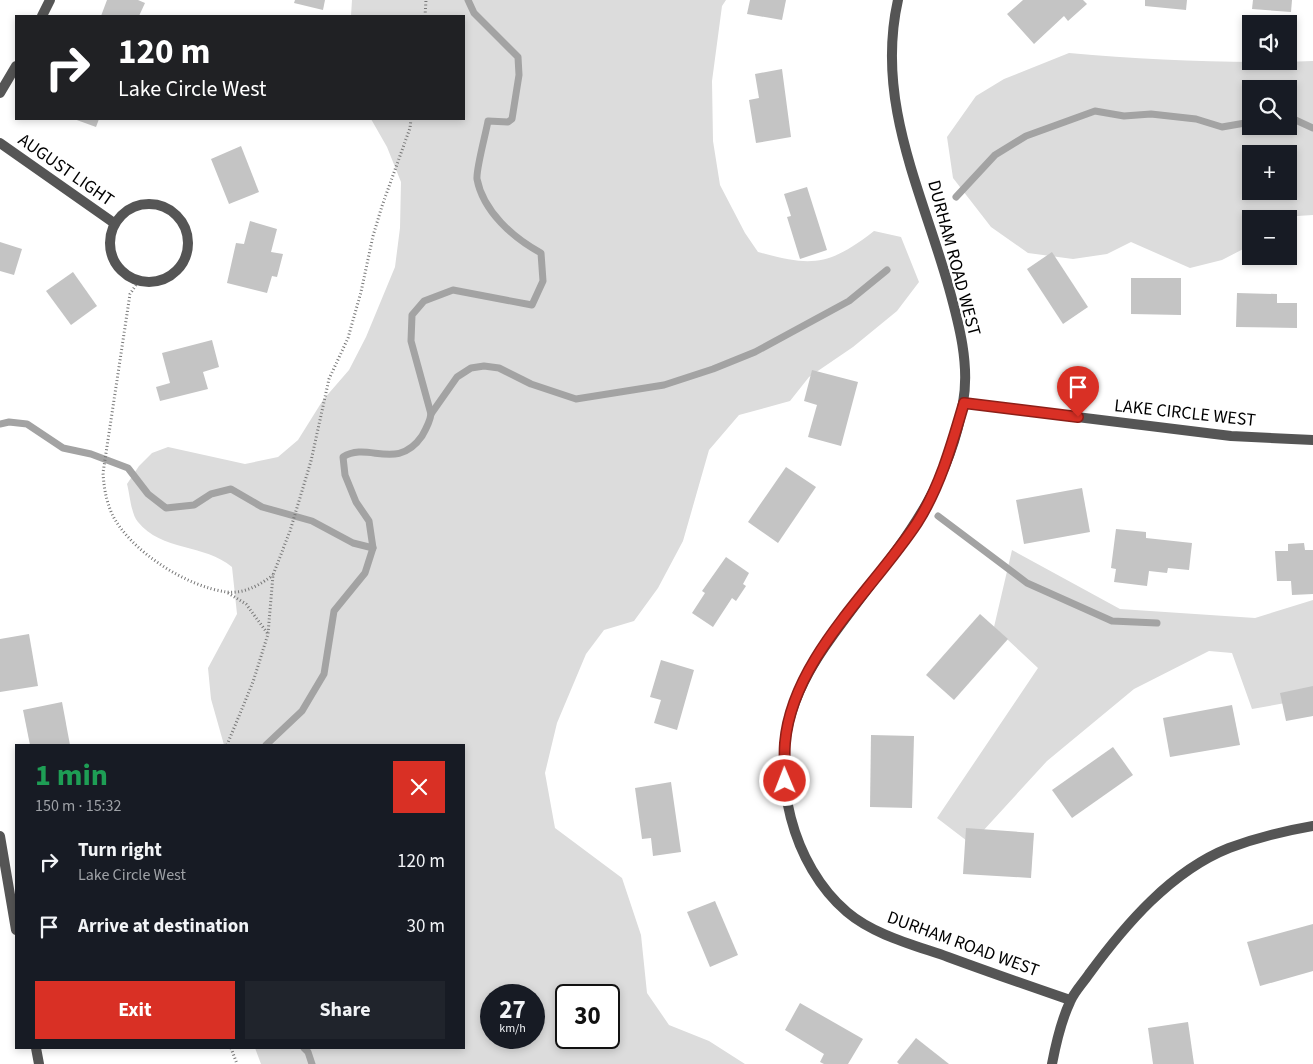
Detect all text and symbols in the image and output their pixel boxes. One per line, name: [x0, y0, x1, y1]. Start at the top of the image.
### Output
map controls: [1242, 15, 1297, 265]
button: sound: [1242, 15, 1297, 70]
text: 120 m: [118, 27, 210, 77]
icon: right: [35, 35, 100, 100]
text: Lake Circle West: [118, 73, 266, 105]
button: search: [1242, 80, 1297, 135]
street label: AUGUST LIGHT: [13, 128, 119, 213]
button: +: [1242, 145, 1297, 200]
street label: DURHAM ROAD WEST: [921, 177, 987, 339]
button: −: [1242, 210, 1297, 265]
pin: [1057, 366, 1099, 417]
icon: arrive: [1064, 373, 1092, 401]
street label: LAKE CIRCLE WEST: [1113, 393, 1257, 433]
text: 1 min: [35, 754, 108, 797]
position arrow: [758, 754, 810, 806]
button: close: [393, 761, 445, 813]
text: 150 m · 15:32: [35, 795, 122, 817]
text: Turn right: [78, 837, 162, 864]
icon: right: [35, 848, 63, 876]
text: 120 m: [397, 848, 445, 875]
text: Lake Circle West: [78, 864, 186, 886]
street label: DURHAM ROAD WEST: [883, 905, 1043, 983]
icon: arrive: [35, 913, 63, 941]
text: Arrive at destination: [78, 913, 249, 940]
text: 30 m: [407, 913, 445, 940]
button: Exit: [35, 981, 235, 1039]
button: Share: [245, 981, 445, 1039]
speed limit sign: 30: [555, 984, 620, 1049]
text: 27: [499, 992, 526, 1028]
text: km/h: [499, 1020, 526, 1037]

